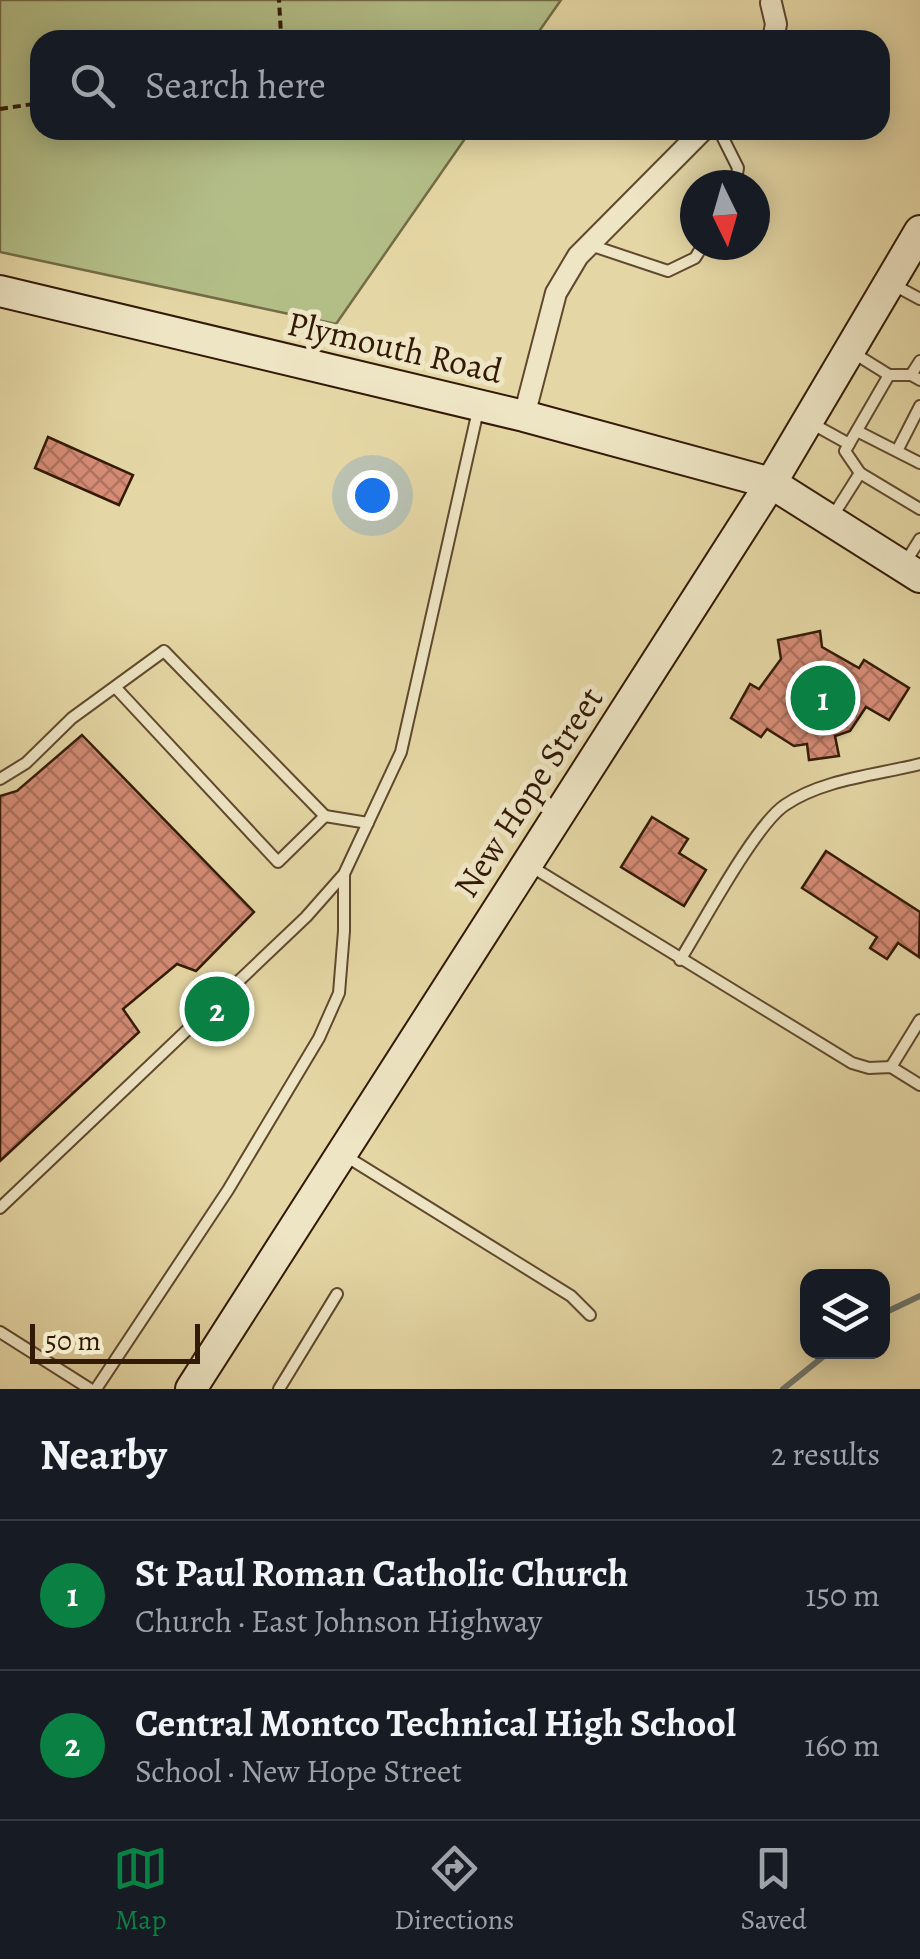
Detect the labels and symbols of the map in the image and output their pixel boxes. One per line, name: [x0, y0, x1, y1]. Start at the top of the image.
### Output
north arrow: [680, 170, 770, 260]
street label: Plymouth Road: [283, 299, 507, 395]
your location: [347, 470, 398, 521]
pin: 1: [790, 660, 856, 736]
street label: New Hope Street: [442, 677, 614, 907]
pin: 2: [184, 972, 250, 1046]
scale bar: [30, 1319, 200, 1364]

